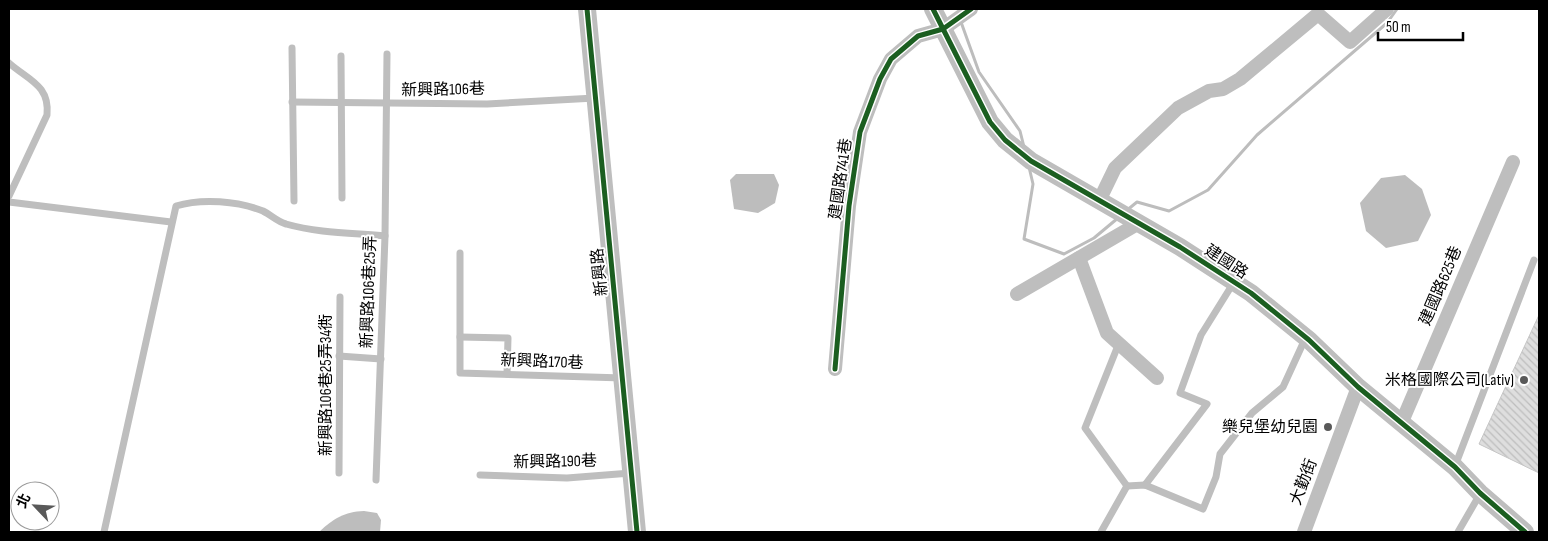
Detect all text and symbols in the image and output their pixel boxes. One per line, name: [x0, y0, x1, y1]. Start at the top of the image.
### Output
scale bar: [1378, 10, 1463, 42]
text: 50 m: [1386, 18, 1411, 37]
street label: 新興路106巷: [401, 80, 485, 100]
street label: 建國路741巷: [826, 137, 856, 221]
street label: 新興路106巷25弄: [358, 235, 380, 349]
street label: 建國路: [1201, 241, 1251, 283]
street label: 建國路625巷: [1416, 244, 1466, 328]
street label: 新興路: [588, 247, 612, 297]
street label: 新興路106巷25弄34衖: [317, 314, 336, 456]
street label: 新興路170巷: [500, 351, 584, 373]
place label: 米格國際公司(Lativ): [1385, 371, 1514, 390]
marker: 米格國際公司(Lativ): [1518, 374, 1530, 386]
place label: 樂兒堡幼兒園: [1222, 418, 1318, 437]
marker: 樂兒堡幼兒園: [1322, 421, 1334, 433]
street label: 新興路190巷: [513, 452, 597, 472]
street label: 大勤街: [1287, 456, 1321, 508]
north arrow: [10, 481, 60, 531]
text: 北: [13, 491, 34, 511]

